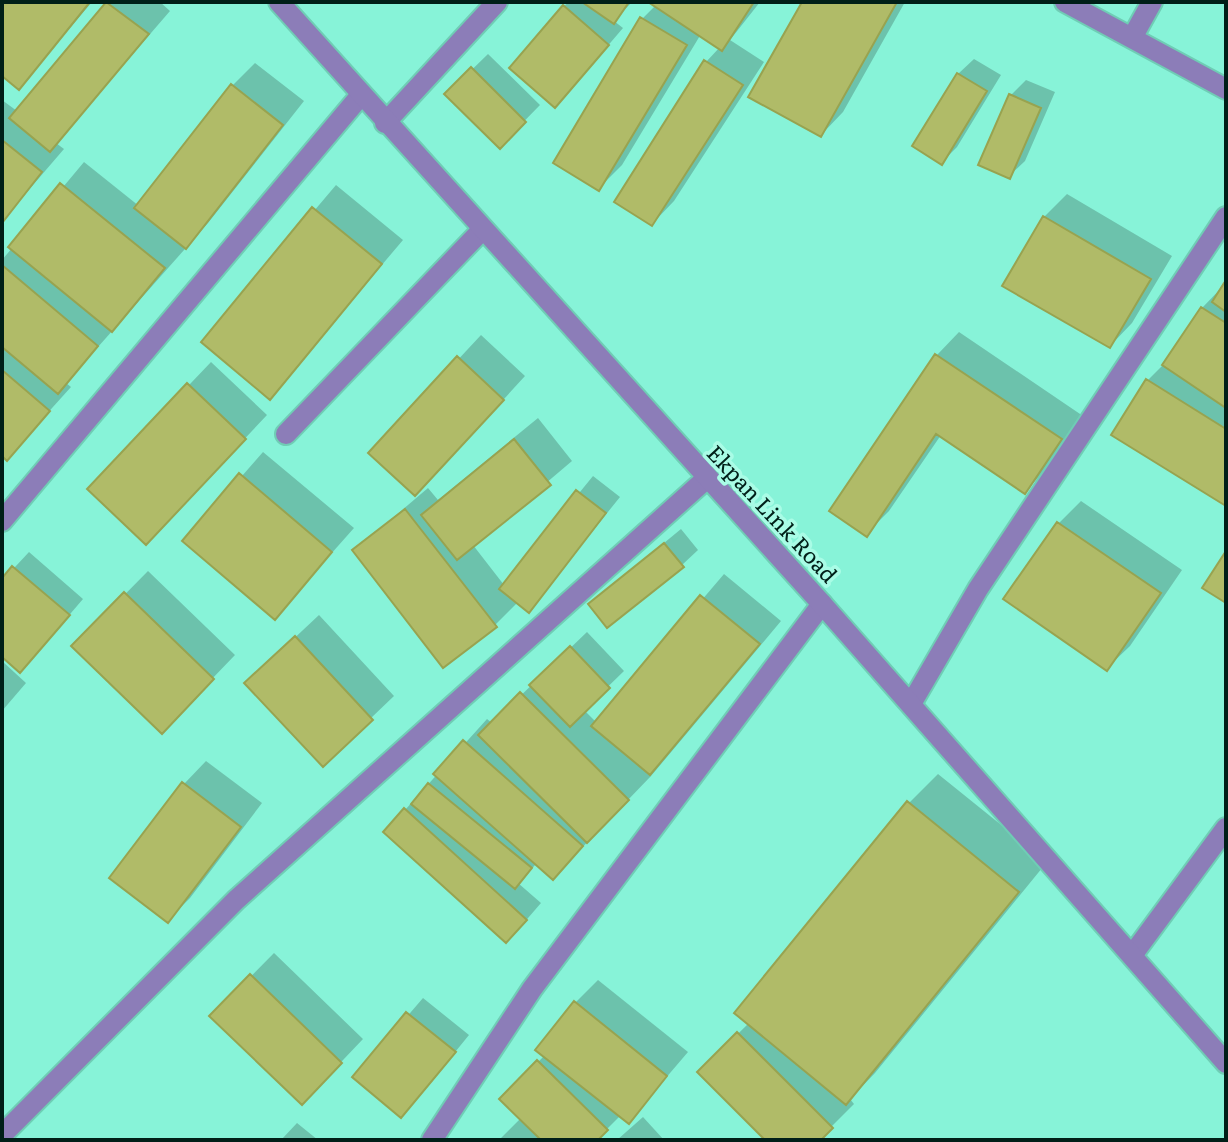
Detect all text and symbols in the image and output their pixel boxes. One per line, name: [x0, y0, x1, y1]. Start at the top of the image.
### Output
street label: Ekpan Link Road: [700, 436, 846, 589]

